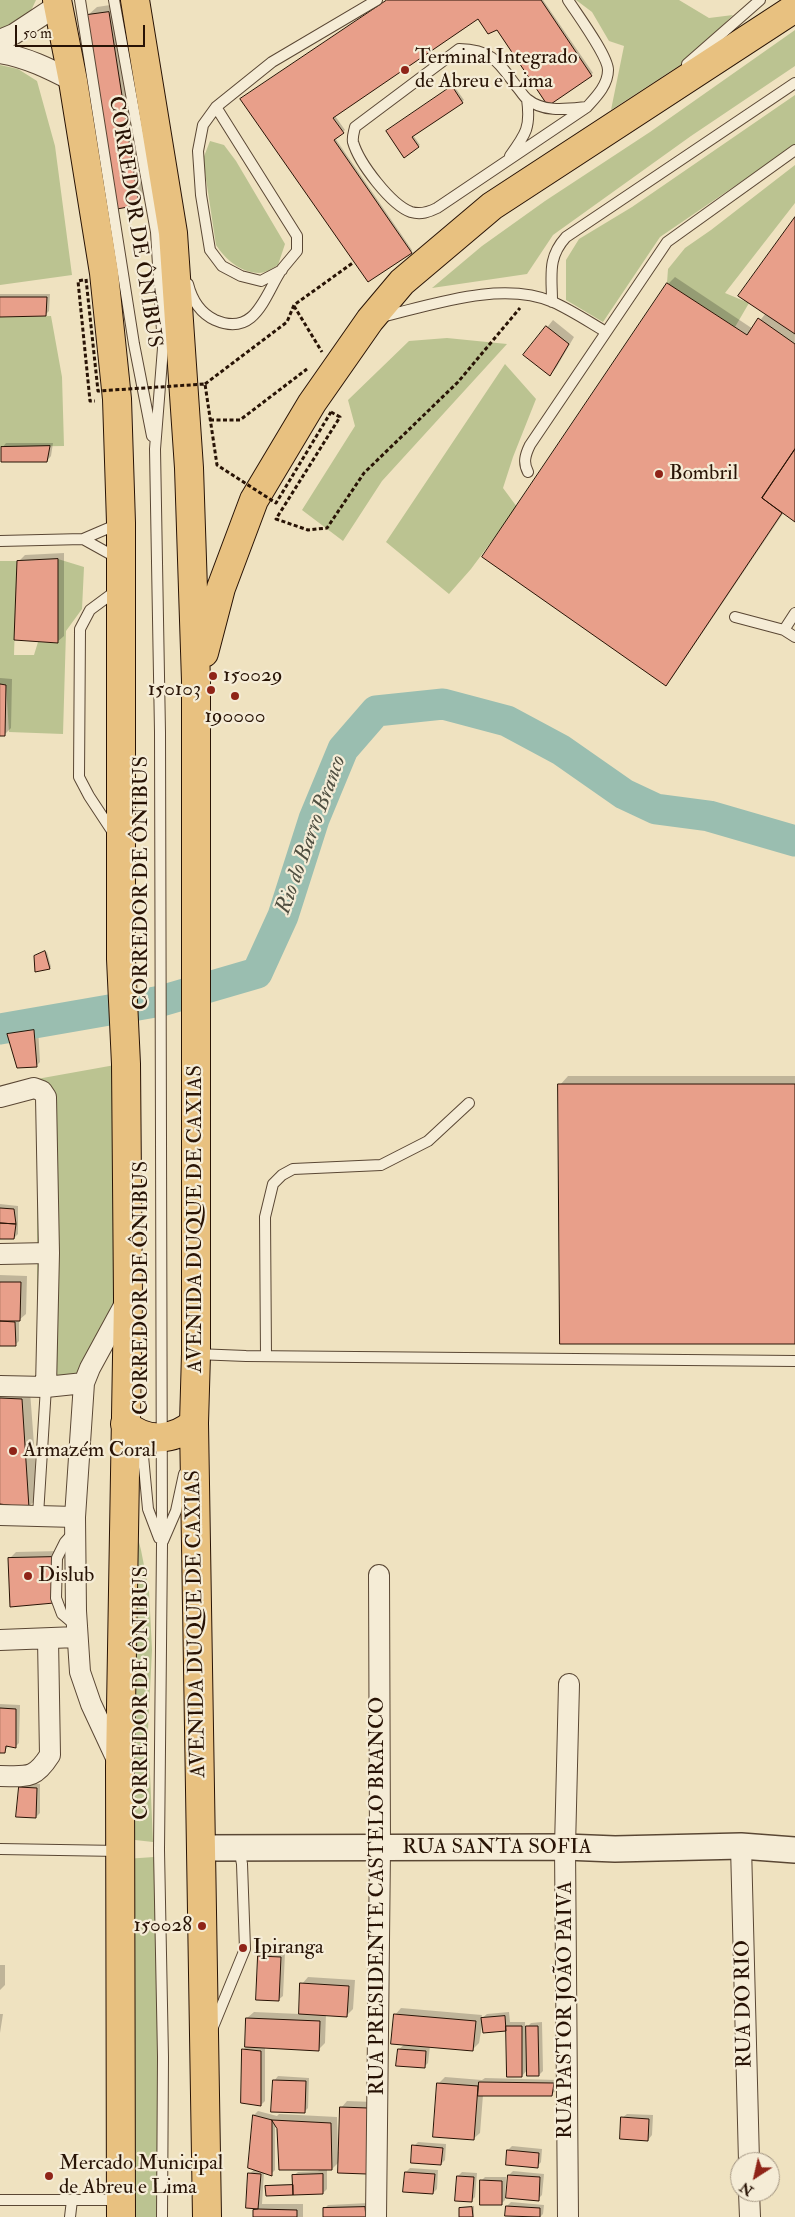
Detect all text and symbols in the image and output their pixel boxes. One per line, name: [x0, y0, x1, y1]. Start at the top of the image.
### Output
scale bar: [18, 15, 148, 47]
text: 50 m: [23, 24, 52, 43]
place label: Terminal Integrado de Abreu e Lima: [415, 45, 578, 95]
marker: Terminal Integrado de Abreu e Lima: [399, 64, 411, 76]
street label: CORREDOR DE ÔNIBUS: [102, 94, 166, 350]
place label: Bombril: [669, 461, 738, 487]
marker: Bombril: [653, 468, 665, 480]
place label: 150029: [223, 663, 282, 689]
marker: 150029: [207, 670, 219, 682]
place label: 150103: [148, 677, 201, 703]
marker: 150103: [205, 684, 217, 696]
marker: 190000: [229, 690, 241, 702]
place label: 190000: [204, 704, 266, 730]
water label: Rio do Barro Branco: [271, 752, 353, 918]
street label: CORREDOR DE ÔNIBUS: [129, 756, 155, 1010]
street label: AVENIDA DUQUE DE CAXIAS: [183, 1065, 209, 1373]
street label: CORREDOR DE ÔNIBUS: [129, 1161, 155, 1415]
place label: Armazém Coral: [23, 1438, 156, 1464]
marker: Armazém Coral: [7, 1445, 19, 1457]
street label: AVENIDA DUQUE DE CAXIAS: [182, 1470, 212, 1778]
place label: Dislub: [38, 1563, 94, 1589]
street label: CORREDOR DE ÔNIBUS: [129, 1566, 155, 1820]
marker: Dislub: [22, 1570, 34, 1582]
street label: RUA PRESIDENTE CASTELO BRANCO: [365, 1697, 391, 2095]
street label: RUA SANTA SOFIA: [402, 1835, 592, 1861]
street label: RUA PASTOR JOÃO PAIVA: [553, 1881, 579, 2139]
place label: 150028: [133, 1913, 192, 1939]
marker: 150028: [196, 1920, 208, 1932]
place label: Ipiranga: [253, 1935, 324, 1961]
street label: RUA DO RIO: [731, 1940, 759, 2068]
marker: Ipiranga: [237, 1942, 249, 1954]
place label: Mercado Municipal de Abreu e Lima: [59, 2151, 223, 2201]
north arrow: [730, 2152, 780, 2202]
marker: Mercado Municipal de Abreu e Lima: [43, 2170, 55, 2182]
text: N: [737, 2178, 757, 2199]

